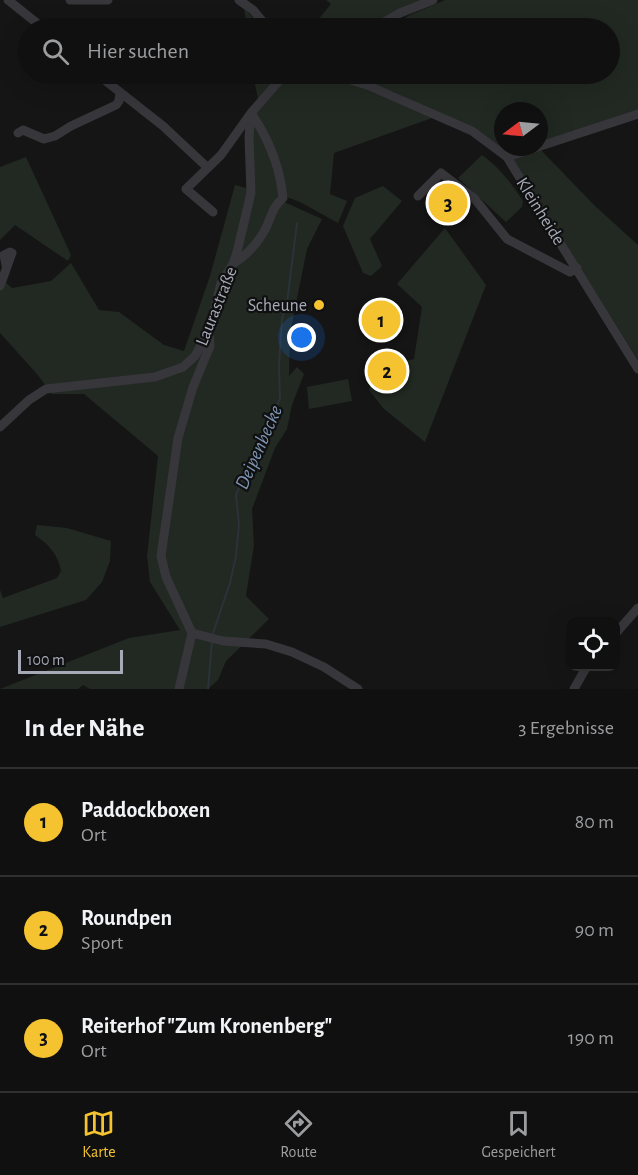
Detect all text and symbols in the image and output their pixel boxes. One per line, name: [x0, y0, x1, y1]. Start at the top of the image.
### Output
search box: [18, 18, 620, 84]
icon: search: [39, 35, 72, 68]
text: Hier suchen: [87, 40, 189, 62]
north arrow: [494, 102, 548, 156]
street label: Kleinheide: [512, 175, 568, 248]
pin: 3: [428, 180, 468, 226]
street label: Laurastraße: [193, 264, 241, 348]
place label: Scheune: [248, 297, 307, 315]
marker: Scheune: [312, 298, 326, 312]
pin: 1: [362, 298, 400, 342]
your location: [287, 323, 316, 352]
pin: 2: [368, 348, 406, 394]
water label: Deipenbecke: [232, 402, 286, 492]
map controls: [566, 617, 620, 671]
button: locate: [566, 617, 620, 671]
scale bar: [18, 647, 123, 674]
text: 100 m: [27, 652, 65, 668]
text: In der Nähe: [24, 715, 144, 741]
text: 3 Ergebnisse: [518, 718, 614, 738]
text: Paddockboxen: [81, 799, 210, 821]
text: 1: [40, 812, 47, 832]
text: 80 m: [575, 812, 614, 832]
text: Ort: [81, 825, 107, 845]
text: Roundpen: [81, 907, 172, 929]
text: 2: [39, 920, 48, 940]
text: 90 m: [575, 920, 614, 940]
text: Sport: [81, 933, 123, 953]
text: Reiterhof "Zum Kronenberg": [81, 1015, 332, 1037]
text: 3: [39, 1028, 48, 1048]
text: 190 m: [568, 1028, 614, 1048]
text: Ort: [81, 1041, 107, 1061]
tab: Karte: [82, 1107, 116, 1162]
tab: Route: [280, 1107, 317, 1162]
tab: Gespeichert: [482, 1107, 556, 1162]

